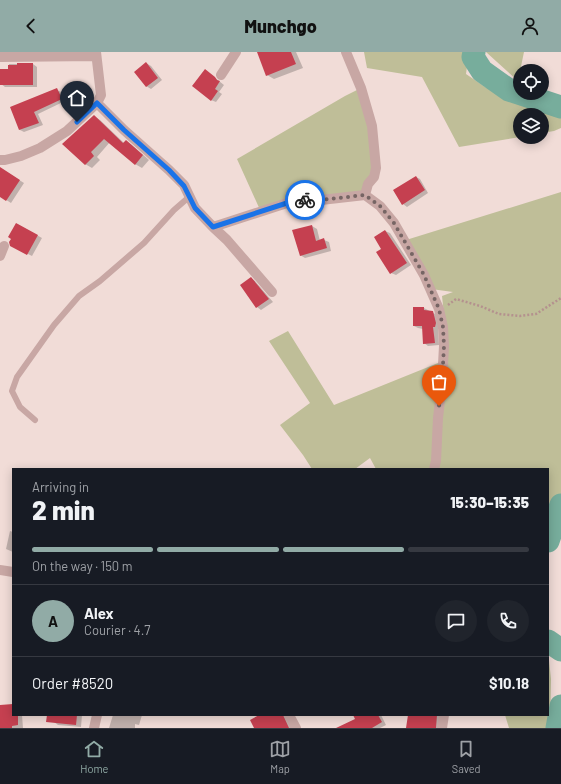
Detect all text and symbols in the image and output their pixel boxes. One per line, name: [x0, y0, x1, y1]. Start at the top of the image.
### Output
icon: back: [20, 15, 42, 37]
text: Munchgo: [244, 15, 317, 37]
icon: person: [519, 15, 541, 37]
map controls: [513, 64, 549, 144]
button: locate: [513, 64, 549, 100]
pin: [60, 81, 94, 122]
icon: home: [66, 87, 88, 109]
button: layers: [513, 108, 549, 144]
courier: [285, 180, 325, 220]
icon: bike: [294, 189, 316, 211]
pin: [422, 365, 456, 406]
icon: bag: [428, 371, 450, 393]
text: Arriving in: [32, 479, 89, 495]
text: 15:30–15:35: [450, 493, 529, 511]
text: 2 min: [32, 494, 95, 525]
text: On the way · 150 m: [32, 558, 133, 574]
button: chat: [435, 600, 477, 642]
button: phone: [487, 600, 529, 642]
text: Alex: [84, 604, 114, 622]
text: A: [48, 612, 58, 630]
text: Courier · 4.7: [84, 622, 151, 638]
text: Order #8520: [32, 674, 113, 692]
text: $10.18: [489, 674, 529, 692]
tab: Home: [80, 738, 108, 775]
tab: Map: [269, 738, 291, 775]
tab: Saved: [452, 738, 481, 775]

